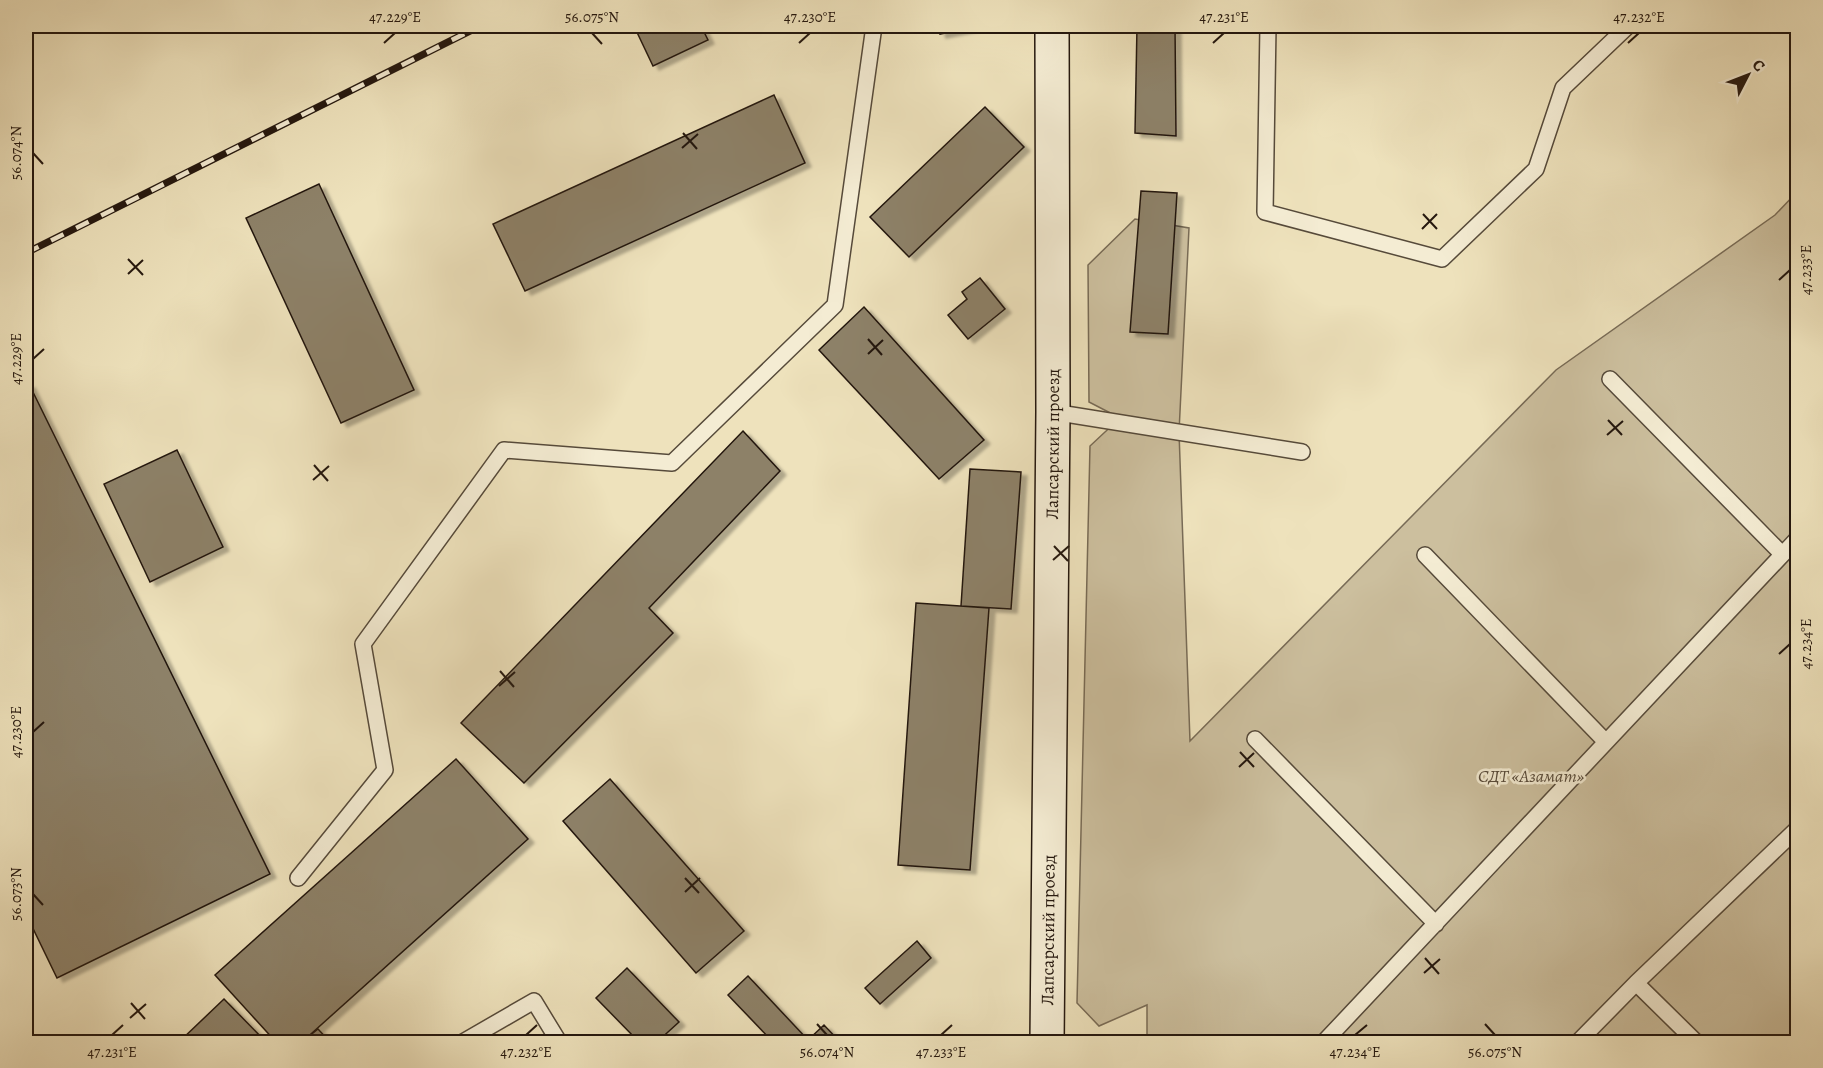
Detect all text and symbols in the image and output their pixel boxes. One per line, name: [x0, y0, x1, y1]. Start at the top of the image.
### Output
text: 47.229°E: [369, 7, 421, 27]
text: 56.075°N: [565, 7, 619, 27]
text: 47.230°E: [784, 7, 836, 27]
text: 47.231°E: [1199, 7, 1249, 27]
text: 47.232°E: [1613, 7, 1665, 27]
north arrow: [1718, 45, 1778, 105]
text: С: [1747, 55, 1770, 77]
text: 56.074°N: [6, 126, 26, 180]
text: 47.233°E: [1796, 245, 1816, 295]
text: 47.229°E: [6, 333, 26, 385]
street label: Лапсарский проезд: [1040, 368, 1065, 520]
text: 47.234°E: [1796, 618, 1816, 670]
text: 47.230°E: [6, 706, 26, 758]
park label: СДТ «Азамат»: [1478, 764, 1585, 788]
street label: Лапсарский проезд: [1035, 854, 1061, 1005]
text: 56.073°N: [6, 867, 26, 921]
text: 47.231°E: [87, 1042, 137, 1062]
text: 47.232°E: [500, 1042, 552, 1062]
text: 56.074°N: [800, 1042, 854, 1062]
text: 47.233°E: [916, 1042, 966, 1062]
text: 47.234°E: [1329, 1042, 1381, 1062]
text: 56.075°N: [1468, 1042, 1522, 1062]

